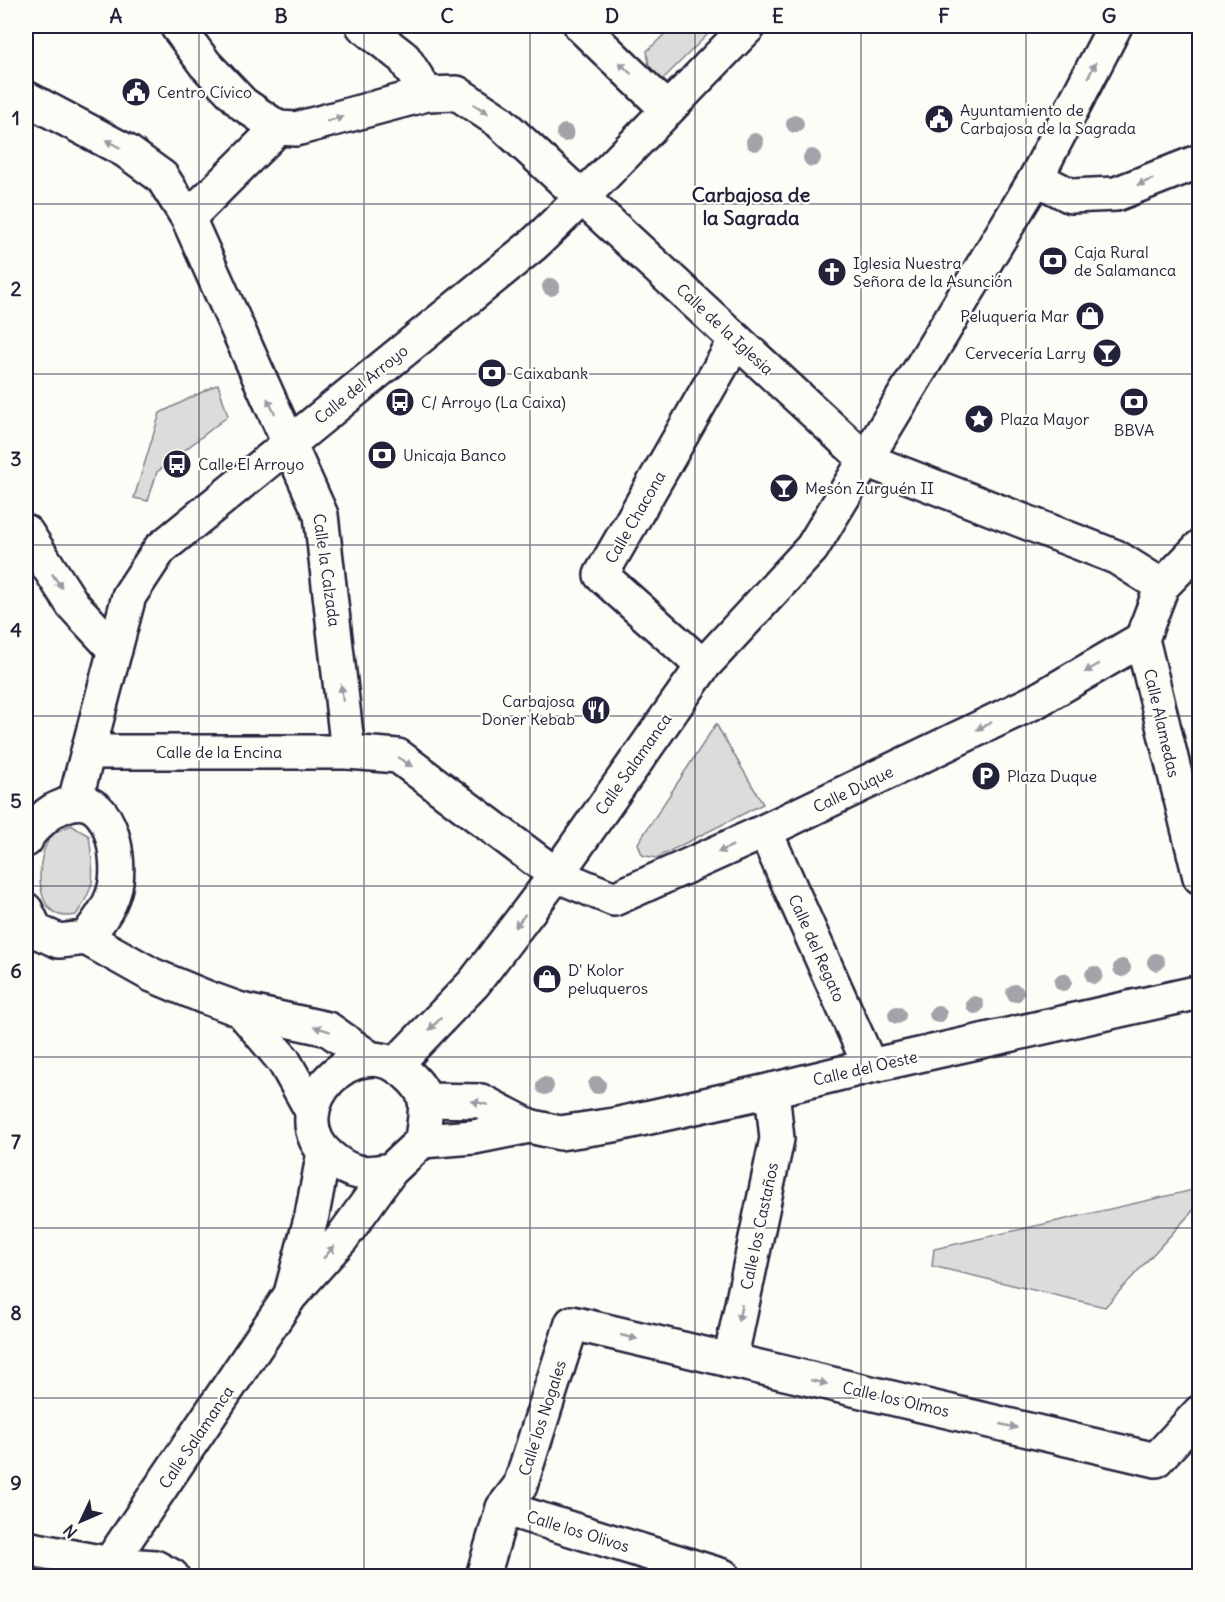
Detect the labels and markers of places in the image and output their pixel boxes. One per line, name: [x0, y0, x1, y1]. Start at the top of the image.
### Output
public building icon: Centro Cívico: [120, 76, 152, 108]
place label: Centro Cívico: [157, 82, 252, 102]
place label: Ayuntamiento de Carbajosa de la Sagrada: [960, 100, 1136, 138]
public building icon: Ayuntamiento de Carbajosa de la Sagrada: [923, 103, 955, 135]
place label: Caja Rural de Salamanca: [1074, 242, 1176, 280]
bank icon: Caja Rural de Salamanca: [1037, 245, 1069, 277]
place label: Iglesia Nuestra Señora de la Asunción: [853, 253, 1013, 291]
church icon: Iglesia Nuestra Señora de la Asunción: [816, 256, 848, 288]
shop icon: Peluquería Mar: [1074, 300, 1106, 332]
place label: Peluquería Mar: [960, 306, 1069, 326]
bar icon: Cervecería Larry: [1091, 337, 1123, 369]
place label: Cervecería Larry: [965, 343, 1086, 363]
bank icon: Caixabank: [476, 357, 508, 389]
place label: Caixabank: [513, 363, 588, 383]
bus stop icon: C/ Arroyo (La Caixa): [384, 386, 416, 418]
bank icon: BBVA: [1118, 386, 1150, 418]
place label: C/ Arroyo (La Caixa): [421, 392, 566, 412]
place icon: Plaza Mayor: [963, 403, 995, 435]
place label: Plaza Mayor: [1000, 409, 1090, 429]
place label: BBVA: [1114, 420, 1154, 440]
bank icon: Unicaja Banco: [366, 439, 398, 471]
place label: Unicaja Banco: [403, 445, 506, 465]
bus stop icon: Calle El Arroyo: [161, 448, 193, 480]
place label: Calle El Arroyo: [198, 454, 304, 474]
bar icon: Mesón Zurguén II: [768, 472, 800, 504]
place label: Mesón Zurguén II: [805, 478, 934, 498]
place label: Carbajosa Doner Kebab: [482, 691, 575, 729]
restaurant icon: Carbajosa Doner Kebab: [580, 694, 612, 726]
parking icon: Plaza Duque: [970, 760, 1002, 792]
place label: Plaza Duque: [1007, 766, 1097, 786]
place label: D' Kolor peluqueros: [568, 960, 648, 998]
shop icon: D' Kolor peluqueros: [531, 963, 563, 995]

